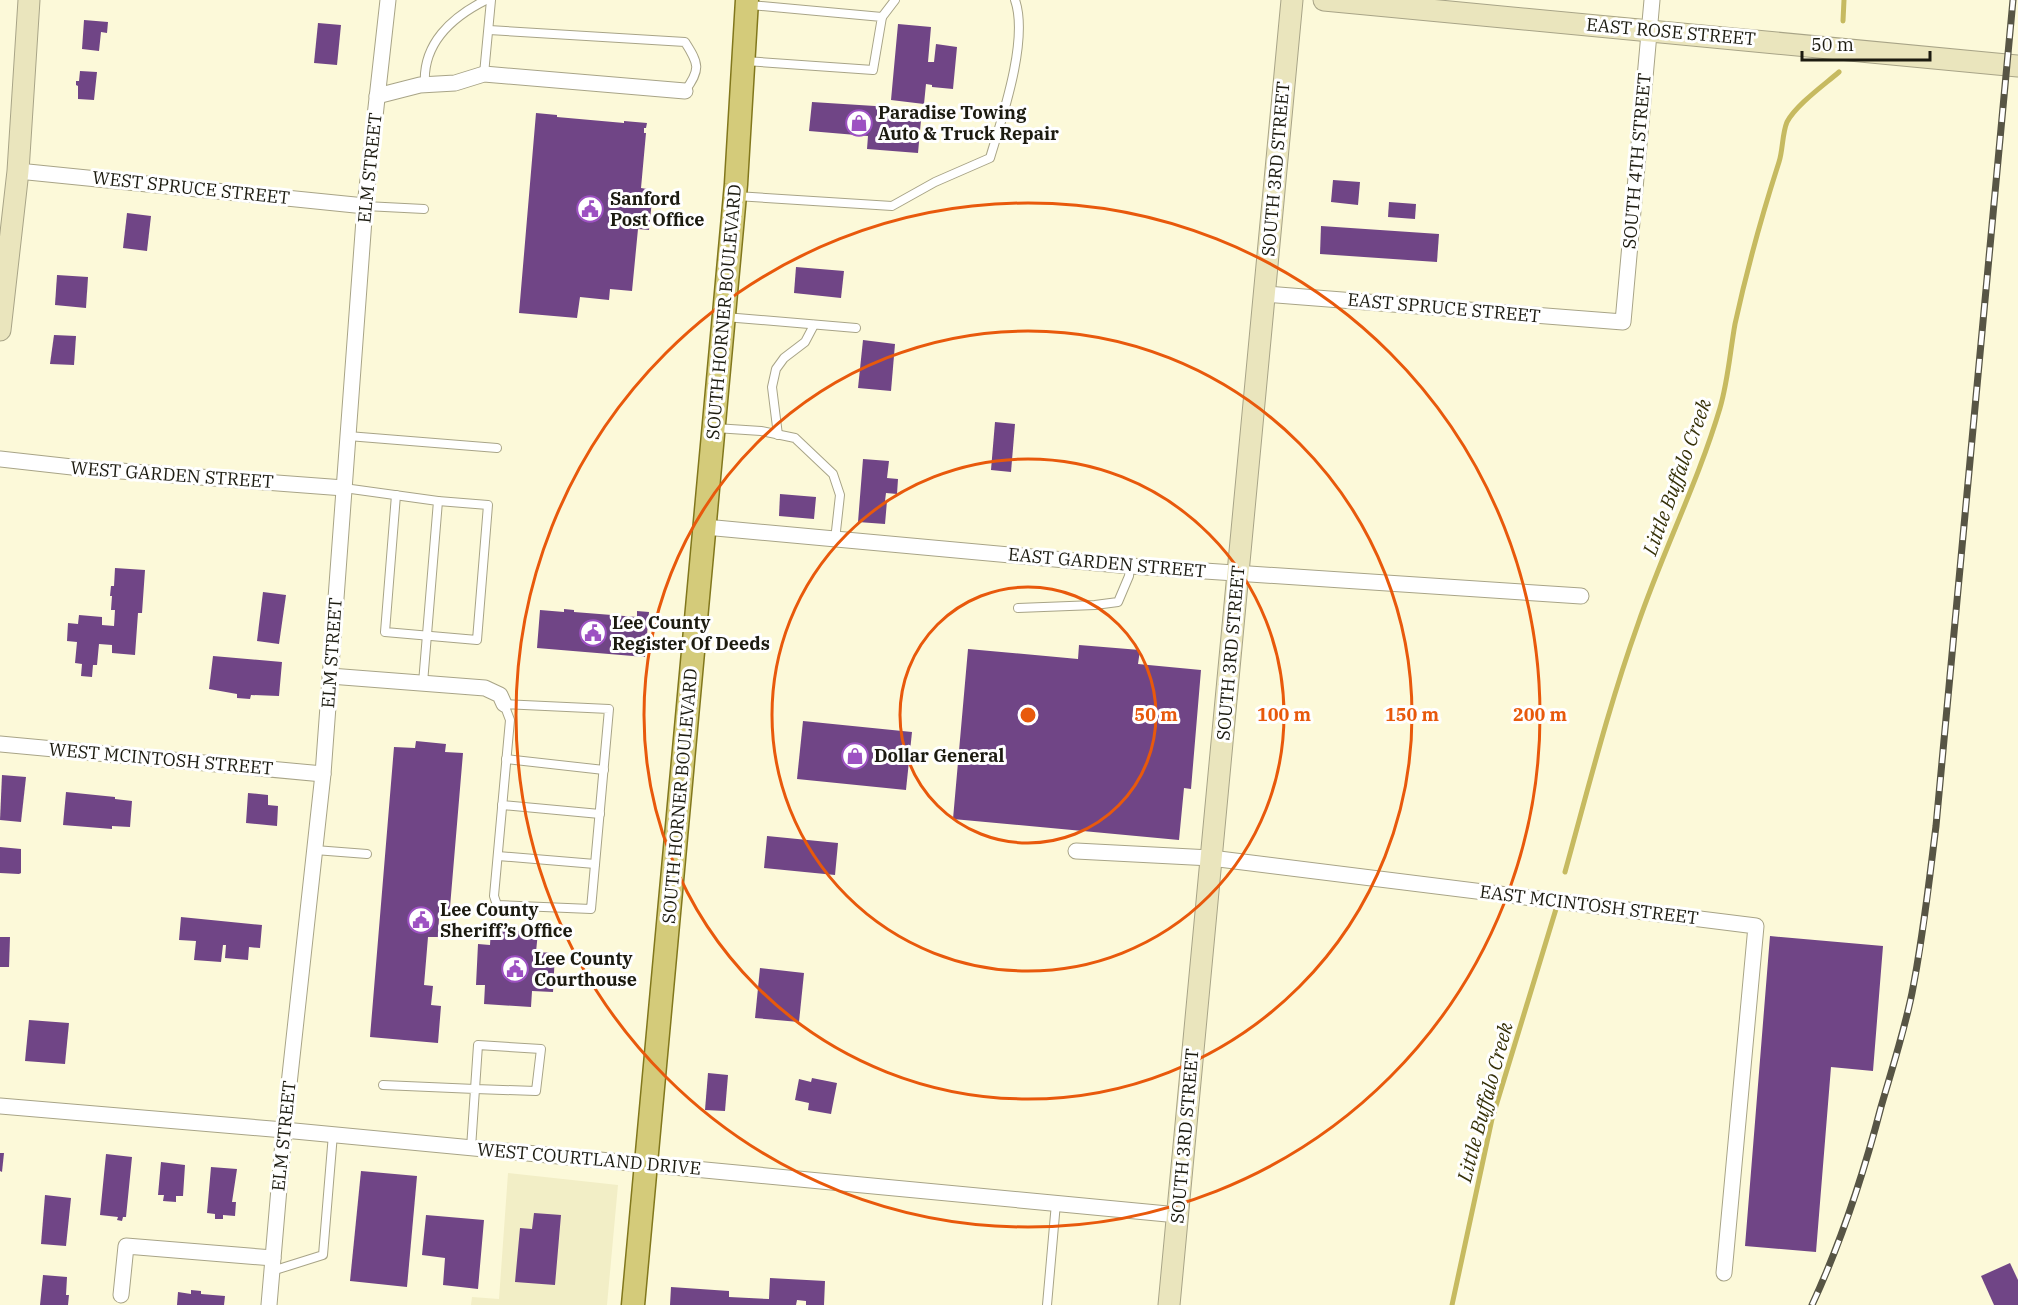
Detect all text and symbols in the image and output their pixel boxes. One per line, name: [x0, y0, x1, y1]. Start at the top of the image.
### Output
street label: EAST ROSE STREET: [1585, 13, 1757, 50]
scale bar: [1802, 24, 1930, 62]
text: 50 m: [1811, 33, 1854, 56]
street label: SOUTH 4TH STREET: [1617, 72, 1656, 250]
street label: SOUTH 3RD STREET: [1256, 80, 1295, 257]
place label: Paradise Towing Auto & Truck Repair: [878, 101, 1059, 145]
shop icon: Paradise Towing Auto & Truck Repair: [844, 108, 874, 138]
street label: ELM STREET: [352, 111, 387, 224]
street label: WEST SPRUCE STREET: [91, 166, 291, 209]
street label: SOUTH HORNER BOULEVARD: [701, 183, 746, 441]
place label: Sanford Post Office: [610, 187, 704, 231]
public building icon: Sanford Post Office: [575, 194, 605, 224]
street label: EAST SPRUCE STREET: [1347, 288, 1542, 327]
water label: Little Buffalo Creek: [1635, 395, 1717, 560]
street label: WEST GARDEN STREET: [70, 456, 275, 493]
street label: EAST GARDEN STREET: [1007, 542, 1207, 583]
street label: SOUTH 3RD STREET: [1211, 564, 1250, 741]
street label: ELM STREET: [316, 596, 347, 709]
place label: Lee County Register Of Deeds: [612, 611, 770, 655]
public building icon: Lee County Register Of Deeds: [578, 618, 608, 648]
street label: SOUTH HORNER BOULEVARD: [657, 667, 702, 925]
text: 50 m: [1134, 703, 1178, 726]
text: 100 m: [1257, 703, 1312, 726]
text: 150 m: [1385, 703, 1440, 726]
text: 200 m: [1513, 703, 1568, 726]
centre of rings: [1018, 705, 1038, 725]
street label: WEST MCINTOSH STREET: [48, 737, 274, 780]
shop icon: Dollar General: [840, 741, 870, 771]
place label: Dollar General: [874, 744, 1005, 767]
street label: EAST MCINTOSH STREET: [1478, 880, 1700, 929]
place label: Lee County Sheriff’s Office: [440, 898, 573, 942]
public building icon: Lee County Sheriff’s Office: [406, 905, 436, 935]
place label: Lee County Courthouse: [534, 947, 637, 991]
public building icon: Lee County Courthouse: [500, 954, 530, 984]
water label: Little Buffalo Creek: [1450, 1019, 1519, 1186]
street label: SOUTH 3RD STREET: [1165, 1047, 1204, 1224]
street label: ELM STREET: [266, 1079, 301, 1192]
street label: WEST COURTLAND DRIVE: [476, 1137, 702, 1180]

